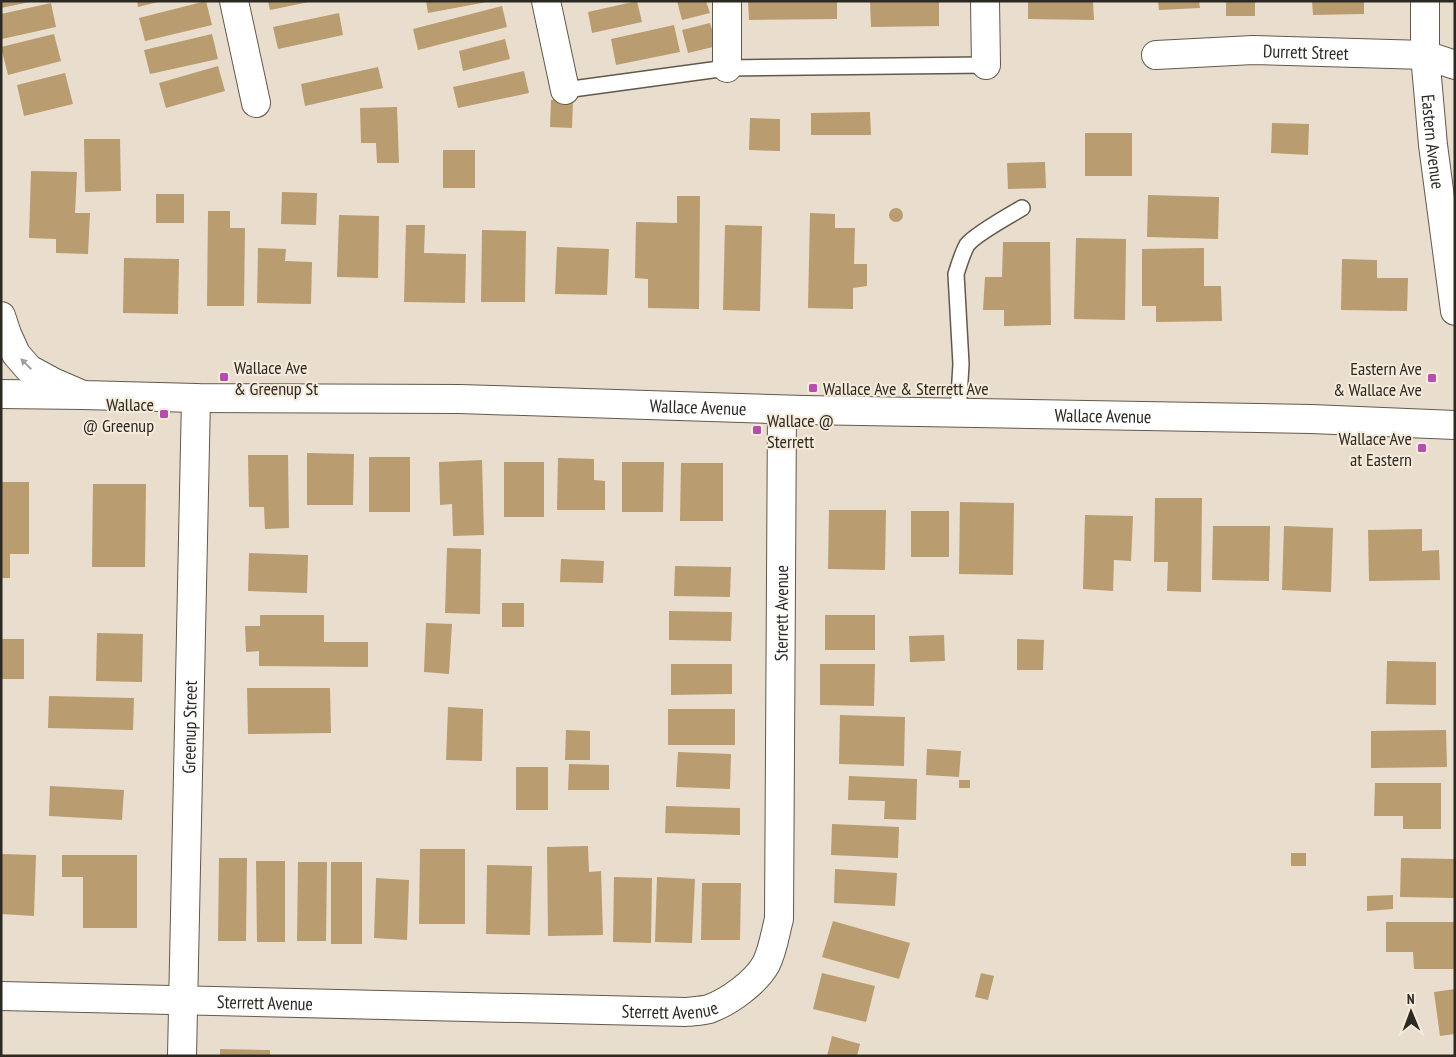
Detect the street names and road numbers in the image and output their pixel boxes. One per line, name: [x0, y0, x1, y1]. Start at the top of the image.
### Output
street label: Durrett Street: [1263, 39, 1349, 64]
street label: Eastern Avenue: [1417, 93, 1450, 190]
street label: Wallace Avenue: [649, 394, 747, 420]
street label: Wallace Avenue: [1054, 403, 1152, 428]
street label: Sterrett Avenue: [769, 565, 793, 661]
street label: Greenup Street: [177, 680, 201, 774]
street label: Sterrett Avenue: [217, 990, 313, 1015]
street label: Sterrett Avenue: [622, 995, 721, 1024]

